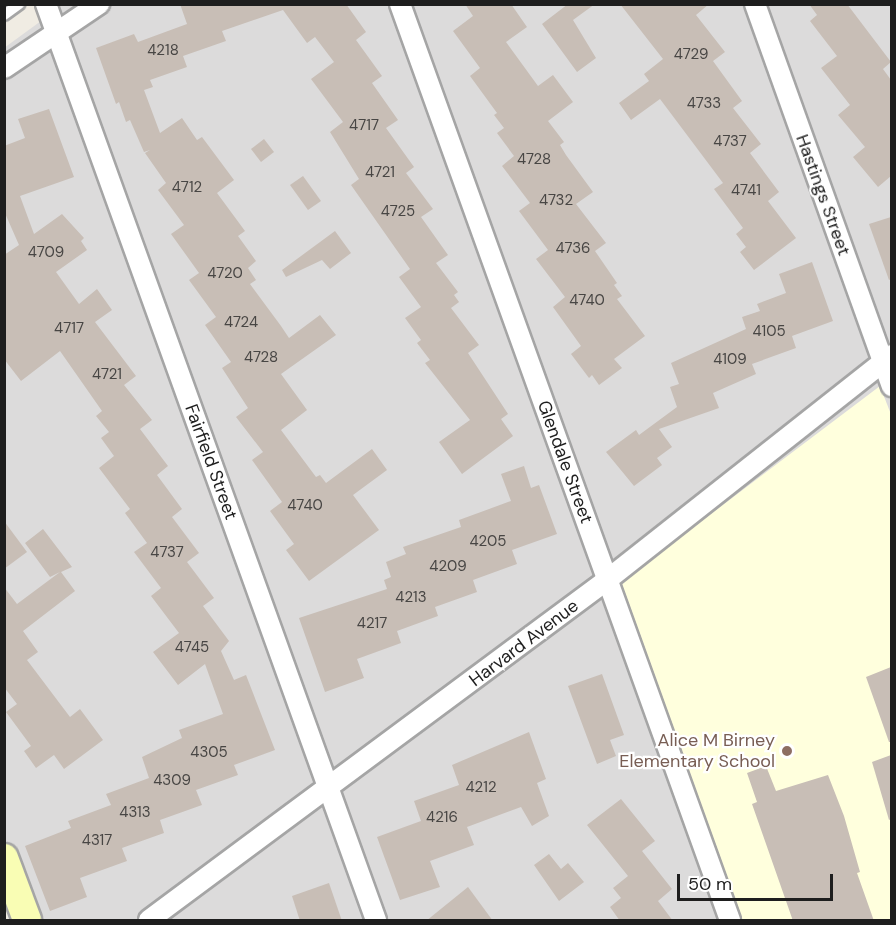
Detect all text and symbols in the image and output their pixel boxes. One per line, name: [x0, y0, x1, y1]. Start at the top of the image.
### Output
house number: 4218: [147, 42, 179, 60]
house number: 4729: [674, 46, 708, 64]
house number: 4733: [687, 95, 721, 113]
house number: 4717: [349, 117, 379, 135]
street label: Hastings Street: [791, 132, 855, 258]
house number: 4737: [713, 133, 747, 151]
house number: 4728: [517, 151, 551, 169]
house number: 4721: [365, 164, 395, 182]
house number: 4712: [172, 179, 202, 197]
house number: 4741: [731, 182, 761, 200]
house number: 4732: [539, 192, 573, 210]
house number: 4725: [381, 203, 415, 221]
house number: 4736: [555, 240, 591, 258]
house number: 4709: [28, 244, 64, 262]
house number: 4720: [207, 265, 243, 283]
house number: 4740: [569, 292, 605, 310]
house number: 4724: [224, 314, 258, 332]
house number: 4717: [54, 320, 84, 338]
house number: 4105: [752, 323, 786, 341]
house number: 4728: [244, 349, 278, 367]
house number: 4109: [713, 351, 747, 369]
house number: 4721: [92, 366, 122, 384]
street label: Glendale Street: [533, 398, 597, 526]
street label: Fairfield Street: [180, 401, 242, 523]
house number: 4740: [287, 497, 323, 515]
house number: 4205: [469, 533, 507, 551]
house number: 4737: [150, 544, 184, 562]
house number: 4209: [429, 558, 467, 576]
house number: 4213: [395, 589, 427, 607]
street label: Harvard Avenue: [465, 595, 583, 691]
house number: 4217: [357, 615, 387, 633]
house number: 4745: [175, 639, 209, 657]
place label: Alice M Birney Elementary School: [619, 730, 775, 772]
house number: 4305: [190, 744, 228, 762]
marker: Alice M Birney Elementary School: [780, 744, 794, 758]
house number: 4309: [153, 772, 191, 790]
house number: 4212: [465, 779, 497, 797]
house number: 4313: [119, 804, 151, 822]
house number: 4216: [426, 809, 458, 827]
house number: 4317: [82, 832, 112, 850]
scale bar: [680, 862, 836, 900]
text: 50 m: [688, 872, 732, 896]

